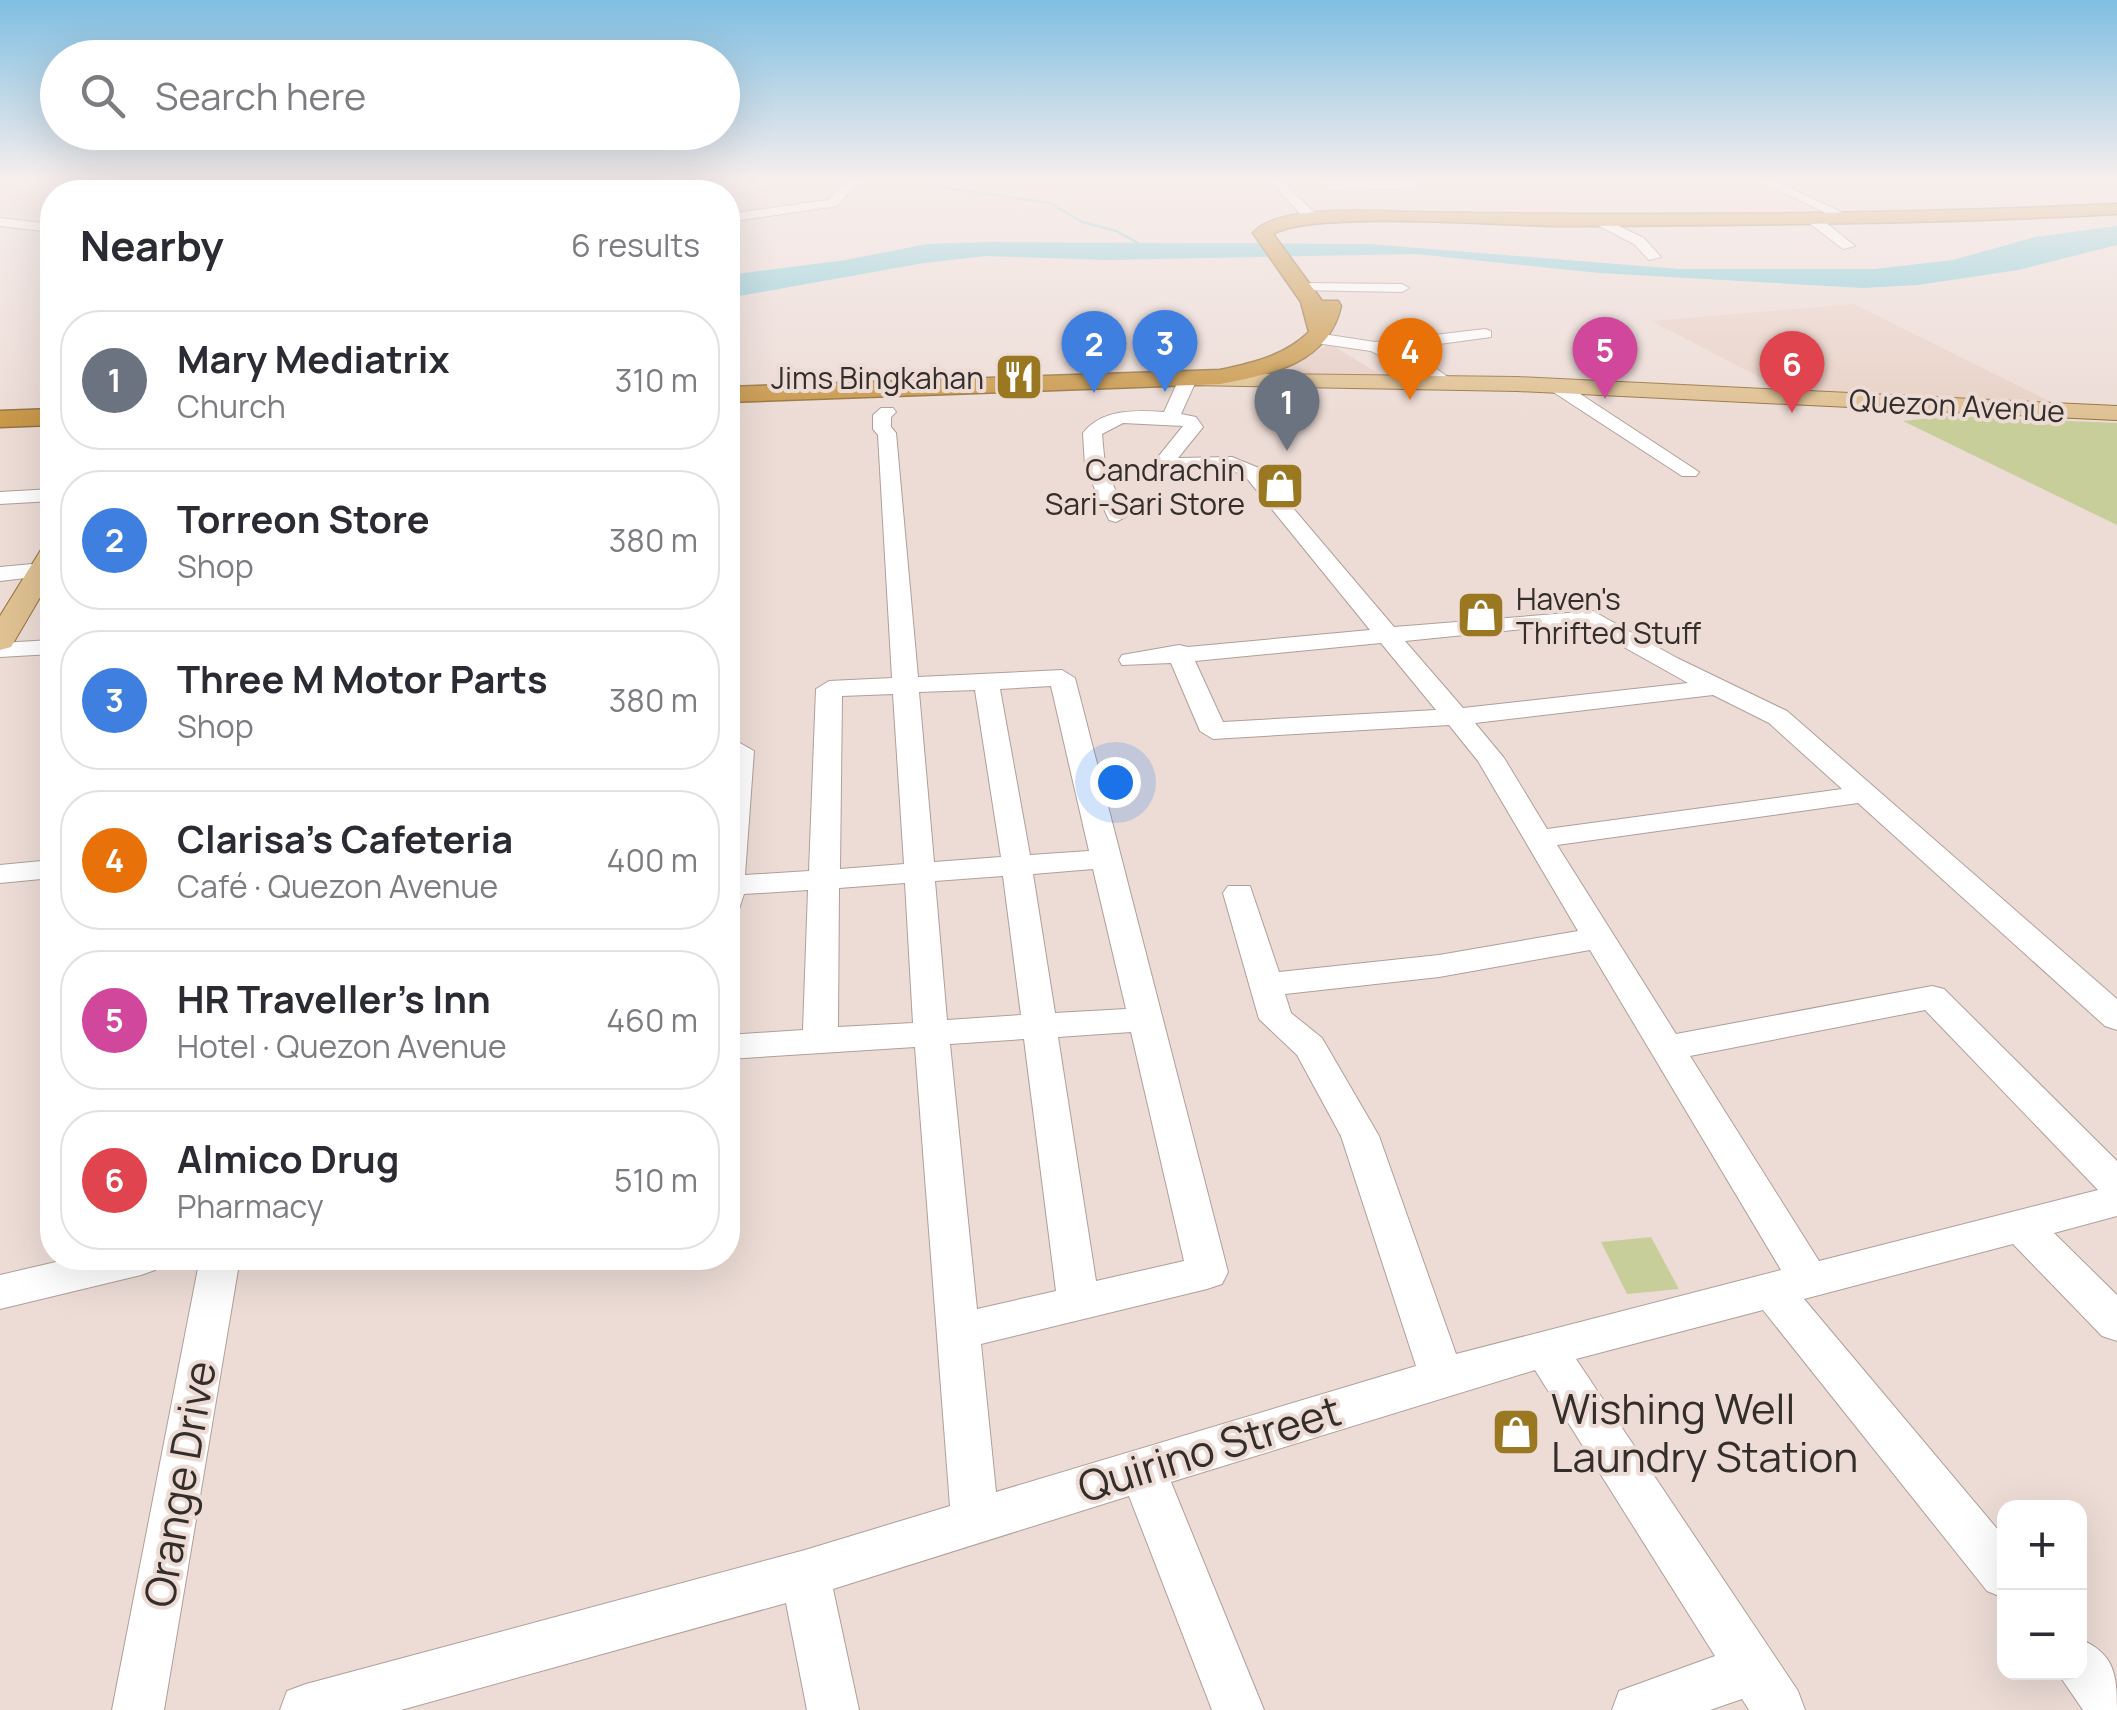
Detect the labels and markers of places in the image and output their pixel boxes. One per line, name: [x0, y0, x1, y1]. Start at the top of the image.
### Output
pin: 2: [1062, 310, 1126, 393]
pin: 3: [1132, 310, 1198, 392]
pin: 5: [1572, 316, 1638, 399]
pin: 4: [1378, 318, 1442, 400]
pin: 6: [1760, 330, 1824, 413]
restaurant icon: Jims Bingkahan: [993, 351, 1045, 403]
place label: Jims Bingkahan: [771, 357, 984, 398]
pin: 1: [1254, 368, 1320, 451]
place label: Candrachin Sari-Sari Store: [1045, 449, 1245, 524]
shop icon: Candrachin Sari-Sari Store: [1254, 460, 1306, 512]
place label: Haven's Thrifted Stuff: [1516, 578, 1701, 653]
shop icon: Haven's Thrifted Stuff: [1455, 589, 1507, 641]
place label: Wishing Well Laundry Station: [1551, 1379, 1858, 1485]
shop icon: Wishing Well Laundry Station: [1490, 1406, 1542, 1458]

